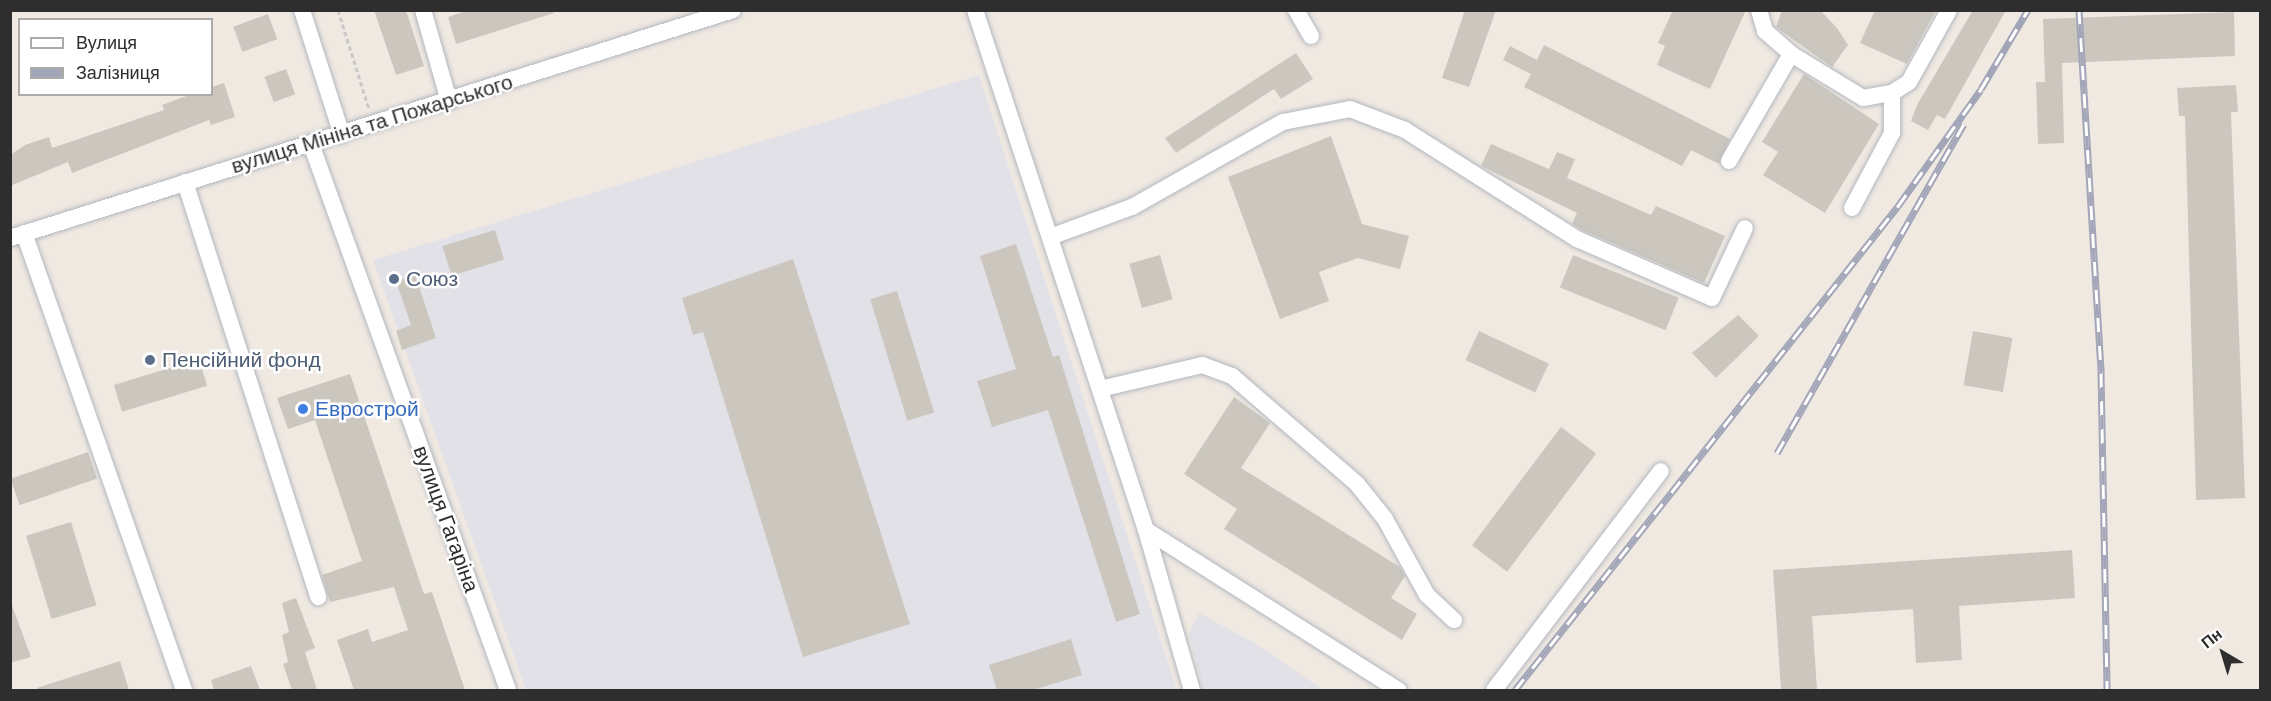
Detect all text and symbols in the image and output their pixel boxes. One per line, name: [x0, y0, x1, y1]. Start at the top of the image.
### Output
legend: [18, 18, 213, 96]
text: Вулиця: [76, 31, 137, 55]
text: Залізниця: [76, 61, 160, 85]
street label: вулиця Мініна та Пожарського: [228, 69, 516, 179]
place label: Союз: [406, 266, 458, 292]
marker: Союз: [387, 272, 401, 286]
place label: Пенсійний фонд: [162, 347, 321, 373]
marker: Пенсійний фонд: [143, 353, 157, 367]
place label: Еврострой: [315, 396, 419, 422]
marker: Еврострой: [296, 402, 310, 416]
street label: вулиця Гагаріна: [408, 442, 484, 596]
north arrow: [2193, 623, 2253, 683]
text: Пн: [2197, 624, 2226, 653]

